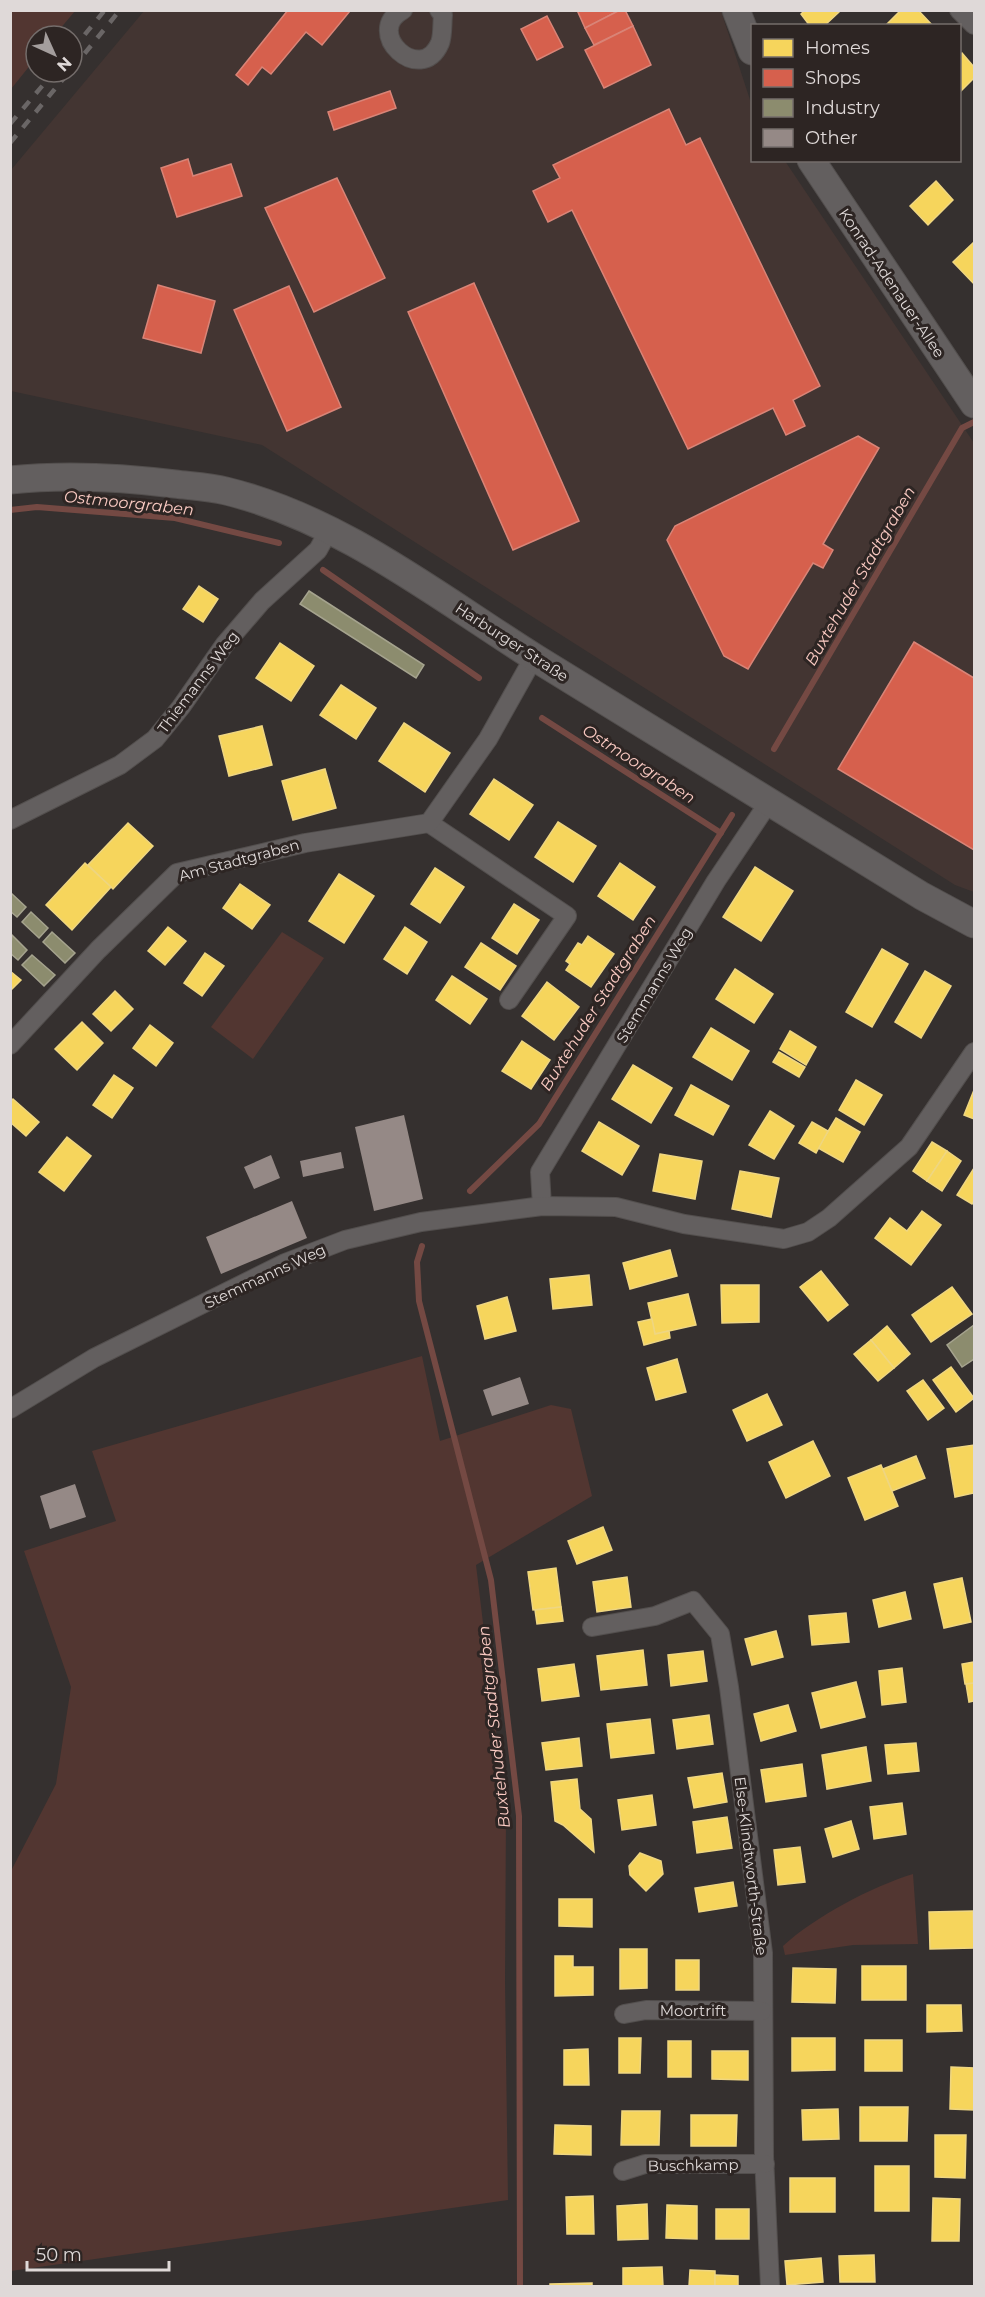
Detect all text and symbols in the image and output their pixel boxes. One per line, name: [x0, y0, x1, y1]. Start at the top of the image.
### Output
north arrow: [24, 24, 84, 84]
legend: [751, 24, 961, 162]
text: Homes: [805, 37, 870, 59]
text: N: [53, 53, 76, 76]
text: Shops: [805, 67, 861, 89]
text: Industry: [805, 97, 880, 119]
text: Other: [805, 127, 858, 149]
street label: Konrad-Adenauer-Allee: [835, 205, 949, 361]
water label: Buxtehuder Stadtgraben: [801, 483, 919, 669]
water label: Ostmoorgraben: [63, 487, 195, 519]
street label: Harburger Straße: [452, 598, 572, 686]
street label: Thiemanns Weg: [153, 627, 243, 737]
water label: Ostmoorgraben: [579, 721, 699, 807]
street label: Am Stadtgraben: [177, 835, 301, 885]
water label: Buxtehuder Stadtgraben: [536, 912, 660, 1094]
street label: Stemmanns Weg: [612, 924, 696, 1046]
street label: Stemmanns Weg: [201, 1240, 329, 1312]
water label: Buxtehuder Stadtgraben: [474, 1625, 514, 1829]
street label: Else-Klindtworth-Straße: [731, 1775, 771, 1957]
street label: Moortrift: [660, 2001, 726, 2020]
street label: Buschkamp: [647, 2155, 739, 2175]
scale bar: [27, 2234, 170, 2272]
text: 50 m: [36, 2244, 82, 2266]

